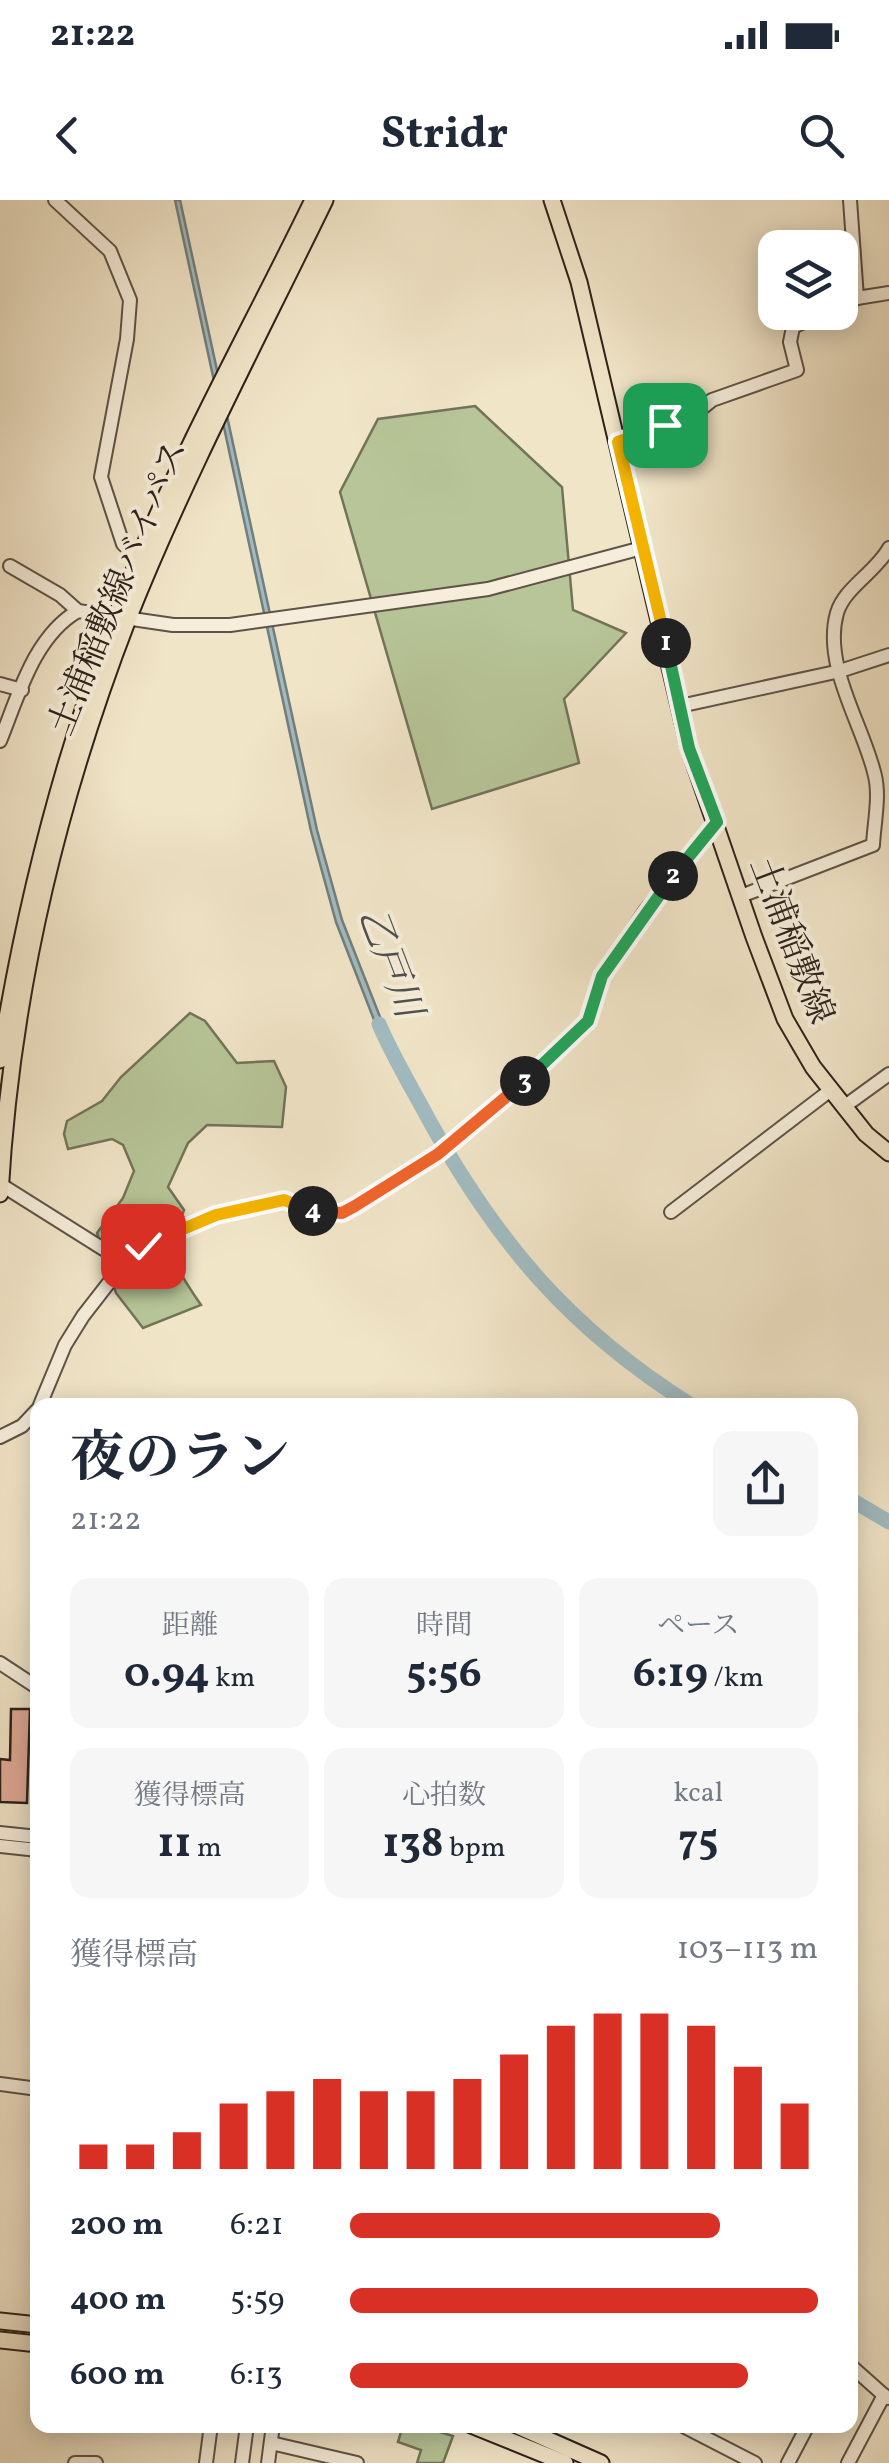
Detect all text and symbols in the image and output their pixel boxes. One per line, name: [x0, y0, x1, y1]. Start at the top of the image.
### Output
text: 21:22: [50, 9, 135, 62]
text: Stridr: [381, 104, 508, 167]
icon: back: [40, 108, 95, 163]
icon: search: [794, 108, 849, 163]
map controls: [758, 230, 858, 330]
button: layers: [758, 230, 858, 330]
pin: [623, 383, 708, 468]
icon: arrive: [638, 398, 693, 453]
street label: 土浦稲敷線バイパス: [39, 433, 201, 743]
pin: 1: [641, 618, 691, 668]
text: 1: [660, 623, 672, 662]
pin: 2: [648, 851, 698, 901]
street label: 土浦稲敷線: [736, 851, 844, 1031]
text: 2: [666, 856, 680, 895]
water label: 乙戸川: [343, 901, 434, 1030]
pin: 3: [500, 1056, 550, 1106]
text: 3: [518, 1061, 532, 1100]
pin: 4: [288, 1186, 338, 1236]
text: 4: [305, 1191, 321, 1230]
pin: [101, 1204, 186, 1289]
icon: check: [116, 1219, 171, 1274]
text: 夜のラン: [70, 1423, 290, 1499]
button: share: [713, 1431, 818, 1536]
text: 21:22: [70, 1499, 142, 1543]
text: 距離: [162, 1607, 218, 1646]
text: 時間: [416, 1607, 472, 1646]
text: ペース: [657, 1607, 740, 1646]
text: 0.94: [124, 1646, 210, 1705]
text: 5:56: [406, 1646, 482, 1705]
text: 6:19: [633, 1646, 708, 1705]
text: km: [210, 1659, 255, 1698]
text: /km: [708, 1659, 764, 1698]
text: kcal: [673, 1774, 723, 1813]
text: 獲得標高: [134, 1777, 246, 1816]
text: 心拍数: [402, 1777, 486, 1816]
text: 75: [678, 1813, 718, 1872]
text: 11: [158, 1816, 191, 1875]
text: 138: [383, 1816, 444, 1875]
text: m: [191, 1829, 222, 1868]
text: bpm: [444, 1829, 505, 1868]
text: 103–113 m: [677, 1928, 818, 1972]
text: 獲得標高: [70, 1935, 198, 1979]
text: 200 m: [70, 2204, 164, 2248]
text: 6:21: [230, 2204, 283, 2248]
text: 400 m: [70, 2279, 166, 2323]
text: 5:59: [230, 2279, 284, 2323]
text: 600 m: [70, 2354, 165, 2398]
text: 6:13: [230, 2354, 283, 2398]

